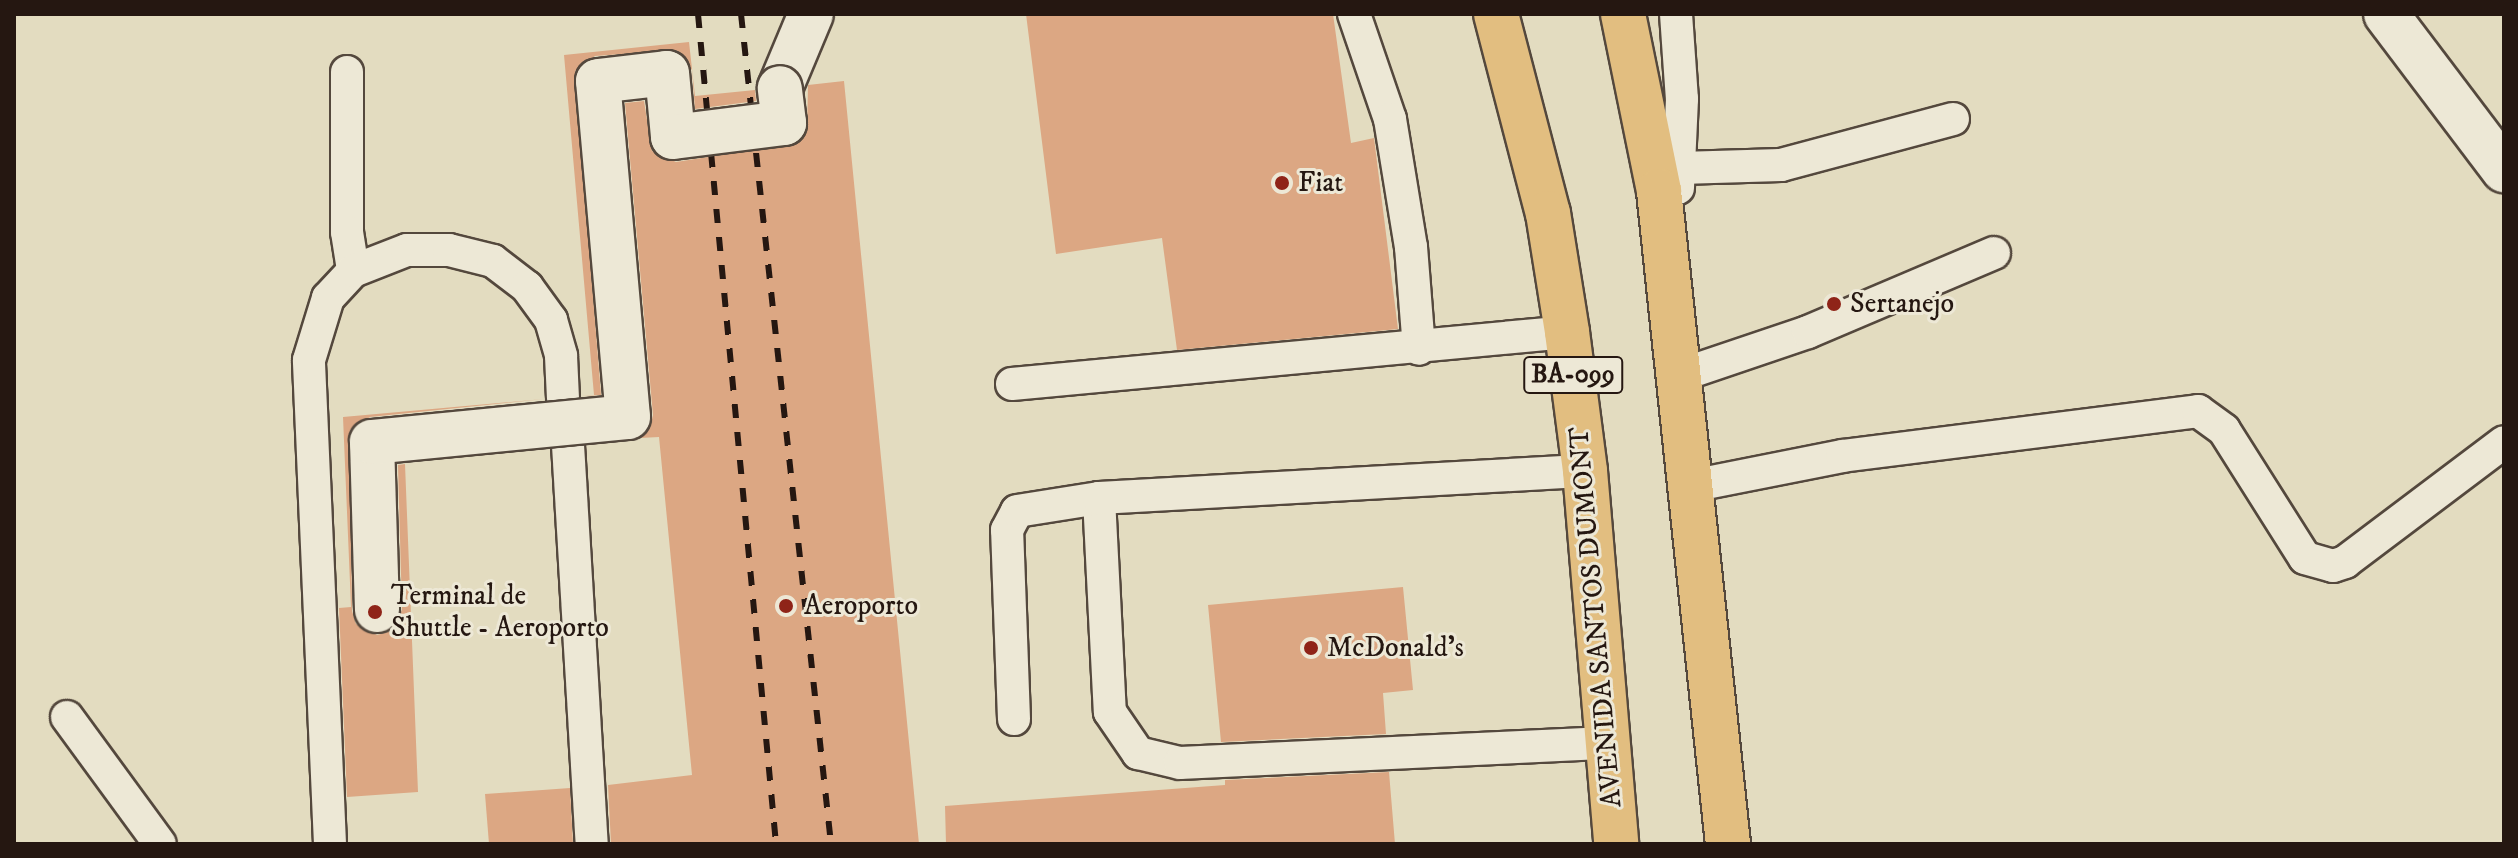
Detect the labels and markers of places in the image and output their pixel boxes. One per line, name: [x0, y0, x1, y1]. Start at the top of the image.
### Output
place label: Fiat: [1298, 166, 1343, 200]
marker: Fiat: [1273, 174, 1291, 192]
place label: Sertanejo: [1850, 287, 1954, 321]
marker: Sertanejo: [1825, 295, 1843, 313]
place label: Terminal de Shuttle - Aeroporto: [391, 579, 609, 645]
place label: Aeroporto: [804, 589, 918, 623]
marker: Aeroporto: [775, 595, 797, 617]
marker: Terminal de Shuttle - Aeroporto: [366, 603, 384, 621]
place label: McDonald's: [1327, 631, 1464, 665]
marker: McDonald's: [1302, 639, 1320, 657]

